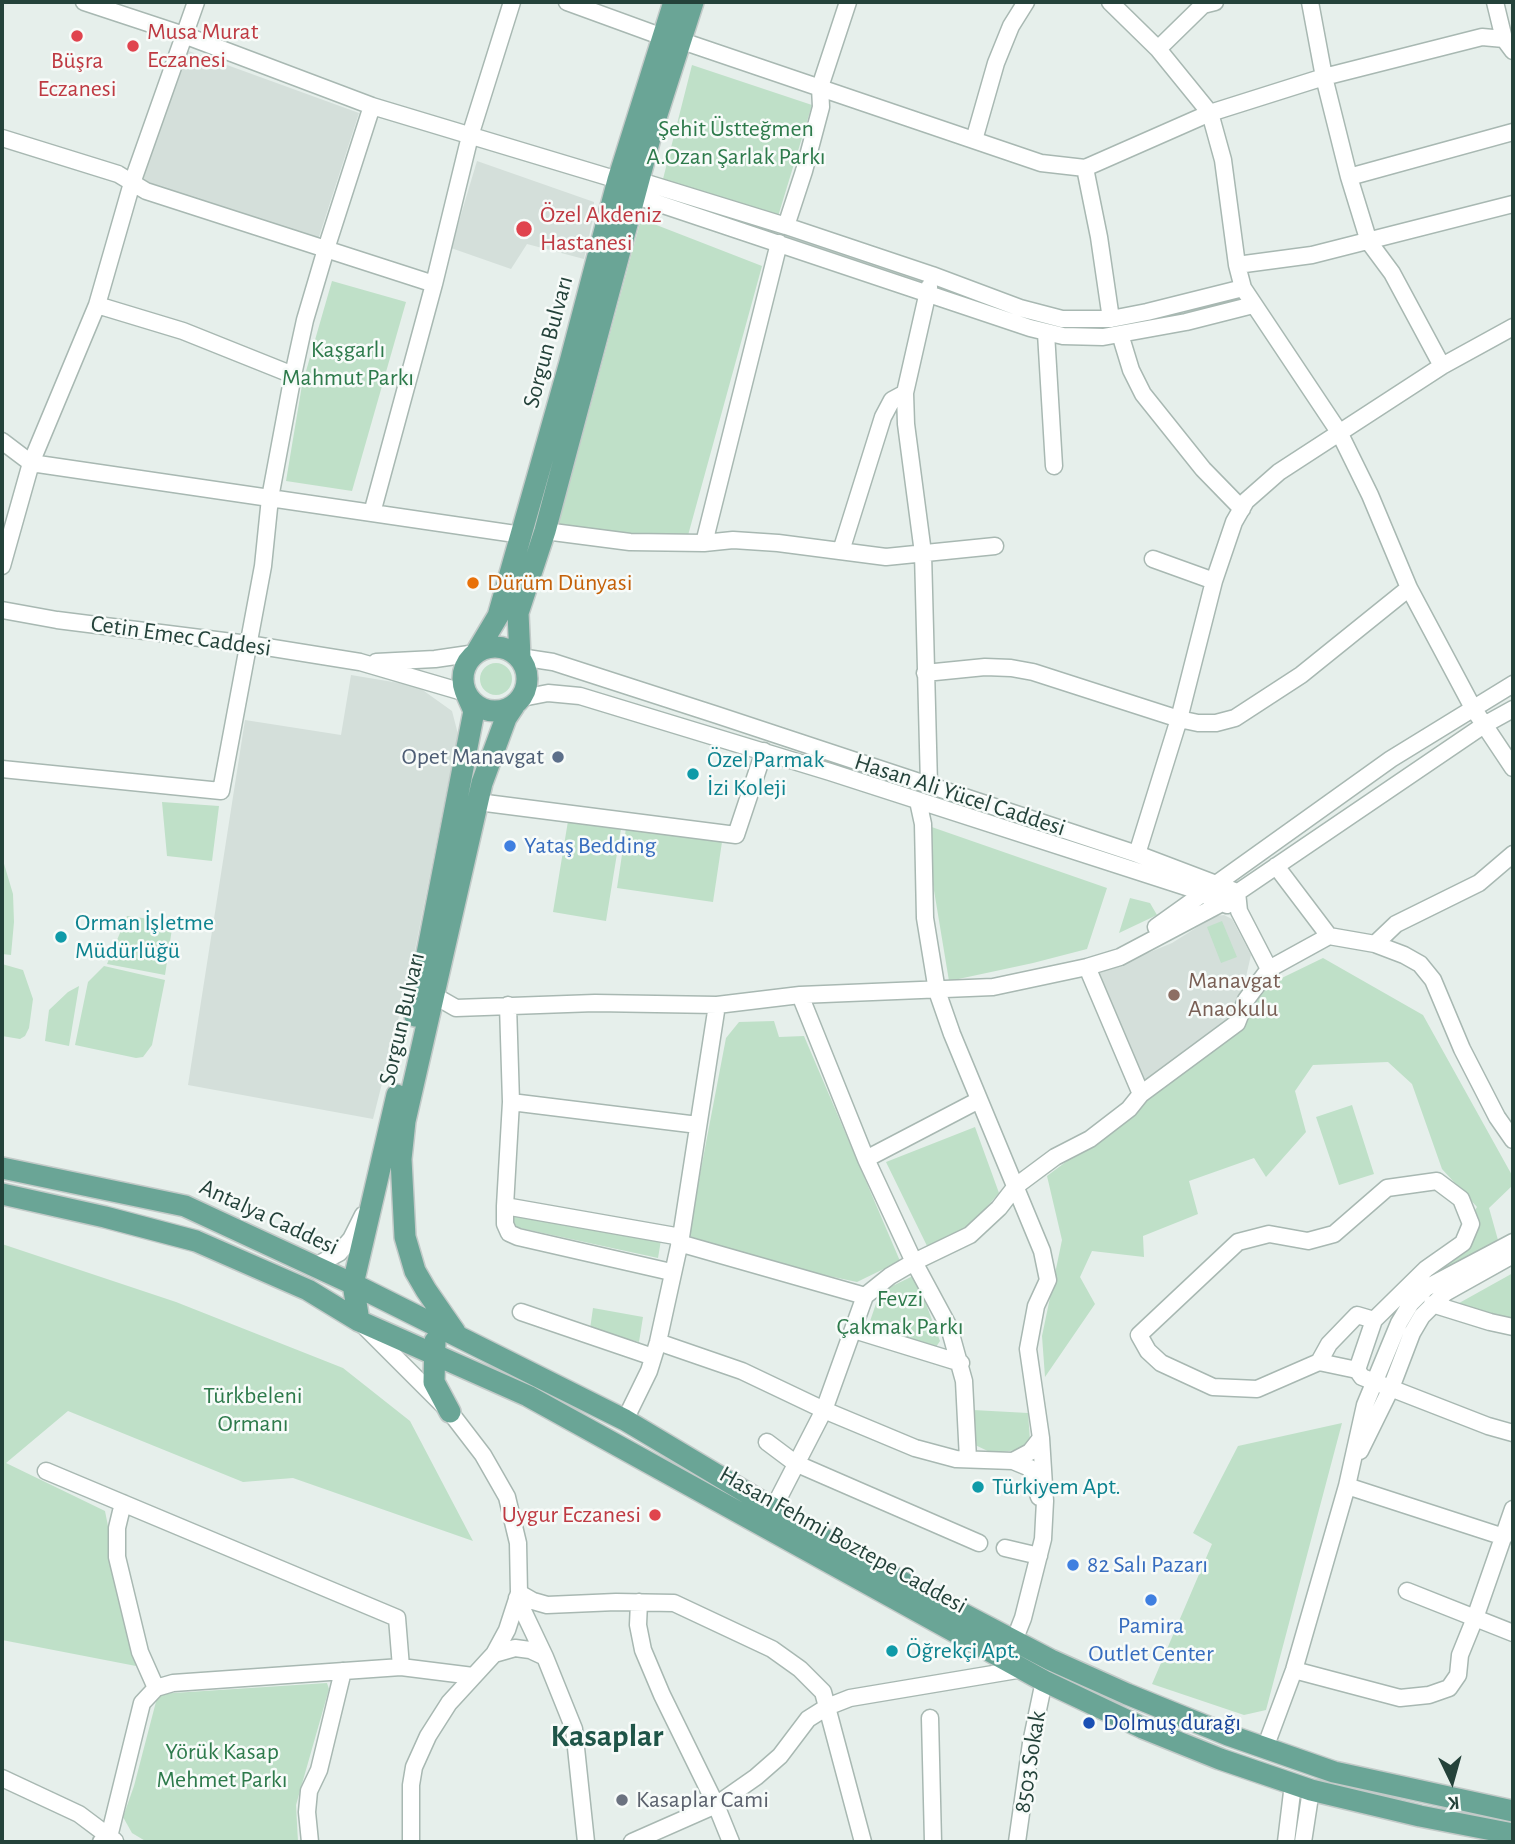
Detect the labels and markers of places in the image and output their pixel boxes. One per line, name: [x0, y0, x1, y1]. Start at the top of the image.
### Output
place label: Musa Murat Eczanesi: [147, 18, 258, 74]
marker: Büşra Eczanesi: [69, 28, 85, 44]
marker: Musa Murat Eczanesi: [125, 38, 141, 54]
place label: Büşra Eczanesi: [37, 47, 117, 103]
place label: Özel Akdeniz Hastanesi: [540, 201, 662, 257]
marker: Özel Akdeniz Hastanesi: [514, 219, 534, 239]
place label: Dürüm Dünyasi: [487, 569, 632, 597]
marker: Dürüm Dünyasi: [465, 575, 481, 591]
place label: Opet Manavgat: [401, 743, 544, 771]
place label: Özel Parmak İzi Koleji: [707, 746, 824, 802]
marker: Opet Manavgat: [550, 749, 566, 765]
marker: Özel Parmak İzi Koleji: [685, 766, 701, 782]
place label: Yataş Bedding: [524, 832, 656, 860]
marker: Yataş Bedding: [502, 838, 518, 854]
place label: Orman İşletme Müdürlüğü: [75, 909, 214, 965]
marker: Orman İşletme Müdürlüğü: [53, 929, 69, 945]
place label: Manavgat Anaokulu: [1188, 967, 1280, 1023]
marker: Manavgat Anaokulu: [1166, 987, 1182, 1003]
place label: Türkiyem Apt.: [992, 1473, 1121, 1501]
marker: Türkiyem Apt.: [970, 1479, 986, 1495]
place label: Uygur Eczanesi: [502, 1501, 641, 1529]
marker: Uygur Eczanesi: [647, 1507, 663, 1523]
place label: 82 Salı Pazarı: [1087, 1551, 1208, 1579]
marker: 82 Salı Pazarı: [1065, 1557, 1081, 1573]
marker: Pamira Outlet Center: [1143, 1592, 1159, 1608]
place label: Pamira Outlet Center: [1088, 1612, 1214, 1668]
place label: Öğrekçi Apt.: [906, 1637, 1019, 1665]
marker: Öğrekçi Apt.: [884, 1643, 900, 1659]
place label: Dolmuş durağı: [1103, 1709, 1241, 1737]
marker: Dolmuş durağı: [1081, 1715, 1097, 1731]
place label: Kasaplar Cami: [636, 1786, 769, 1814]
marker: Kasaplar Cami: [614, 1792, 630, 1808]

